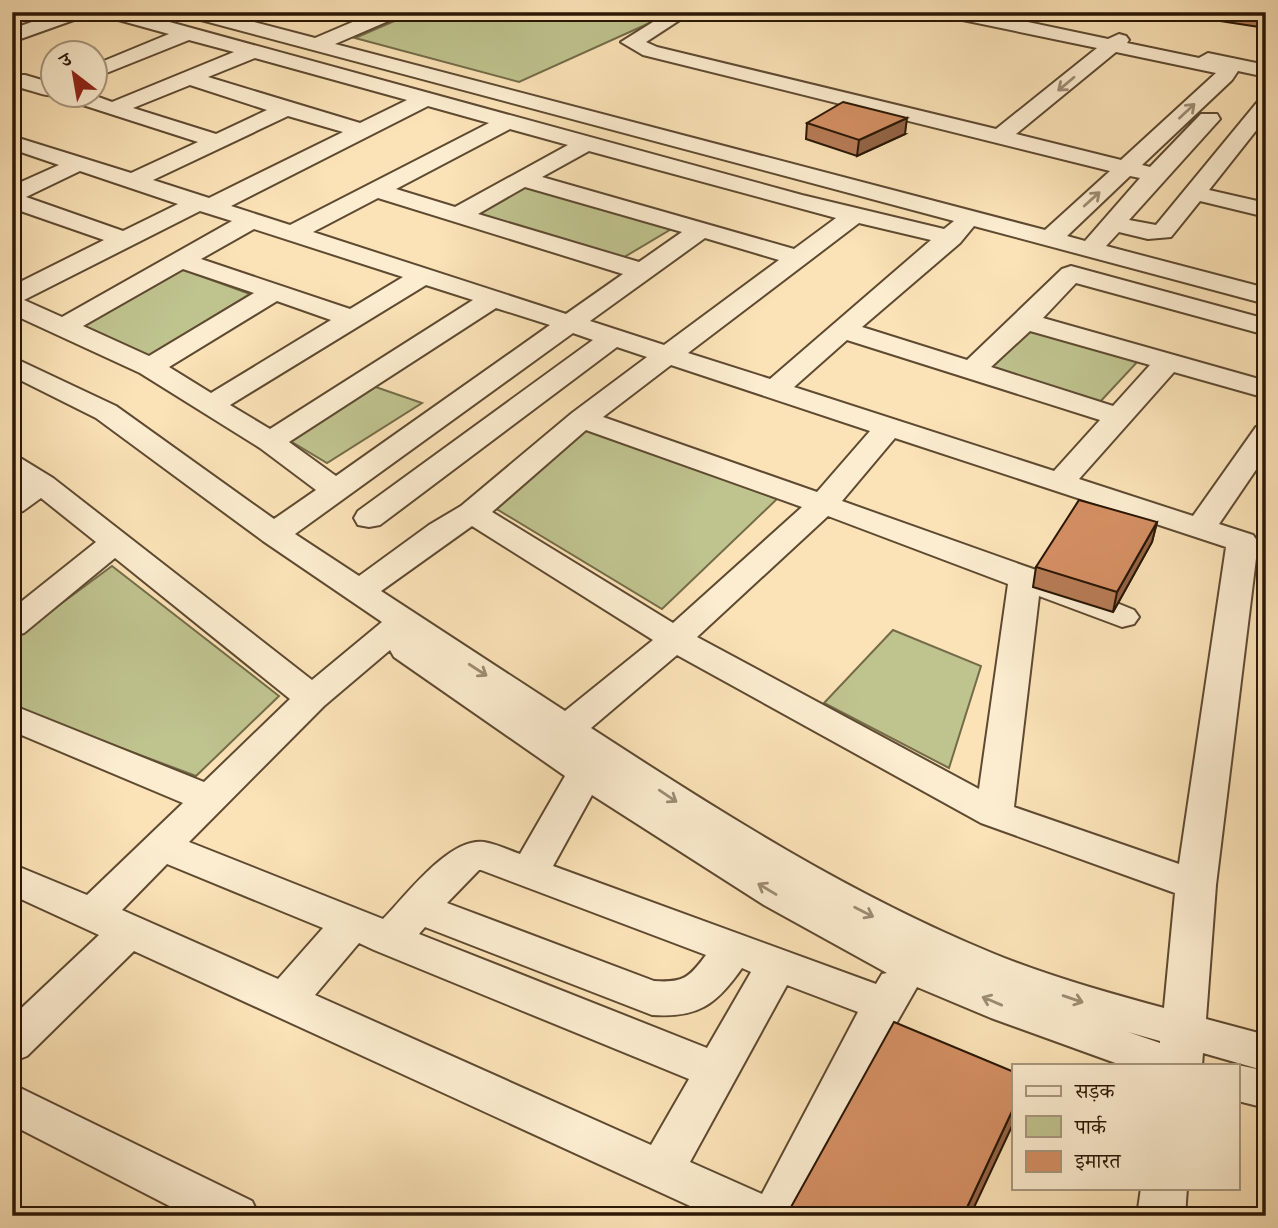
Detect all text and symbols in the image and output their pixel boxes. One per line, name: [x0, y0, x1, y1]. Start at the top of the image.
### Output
north arrow: [38, 38, 108, 108]
text: उ: [56, 50, 77, 73]
one-way arrow: [1057, 76, 1075, 92]
one-way arrow: [1178, 103, 1195, 120]
one-way arrow: [1083, 190, 1100, 207]
one-way arrow: [468, 663, 488, 677]
one-way arrow: [658, 789, 677, 803]
one-way arrow: [757, 881, 777, 895]
one-way arrow: [853, 905, 873, 919]
one-way arrow: [982, 994, 1003, 1007]
one-way arrow: [1062, 994, 1084, 1006]
legend: [1012, 1064, 1240, 1190]
text: सड़क: [1074, 1082, 1115, 1103]
text: पार्क: [1074, 1115, 1107, 1139]
text: इमारत: [1074, 1152, 1122, 1173]

